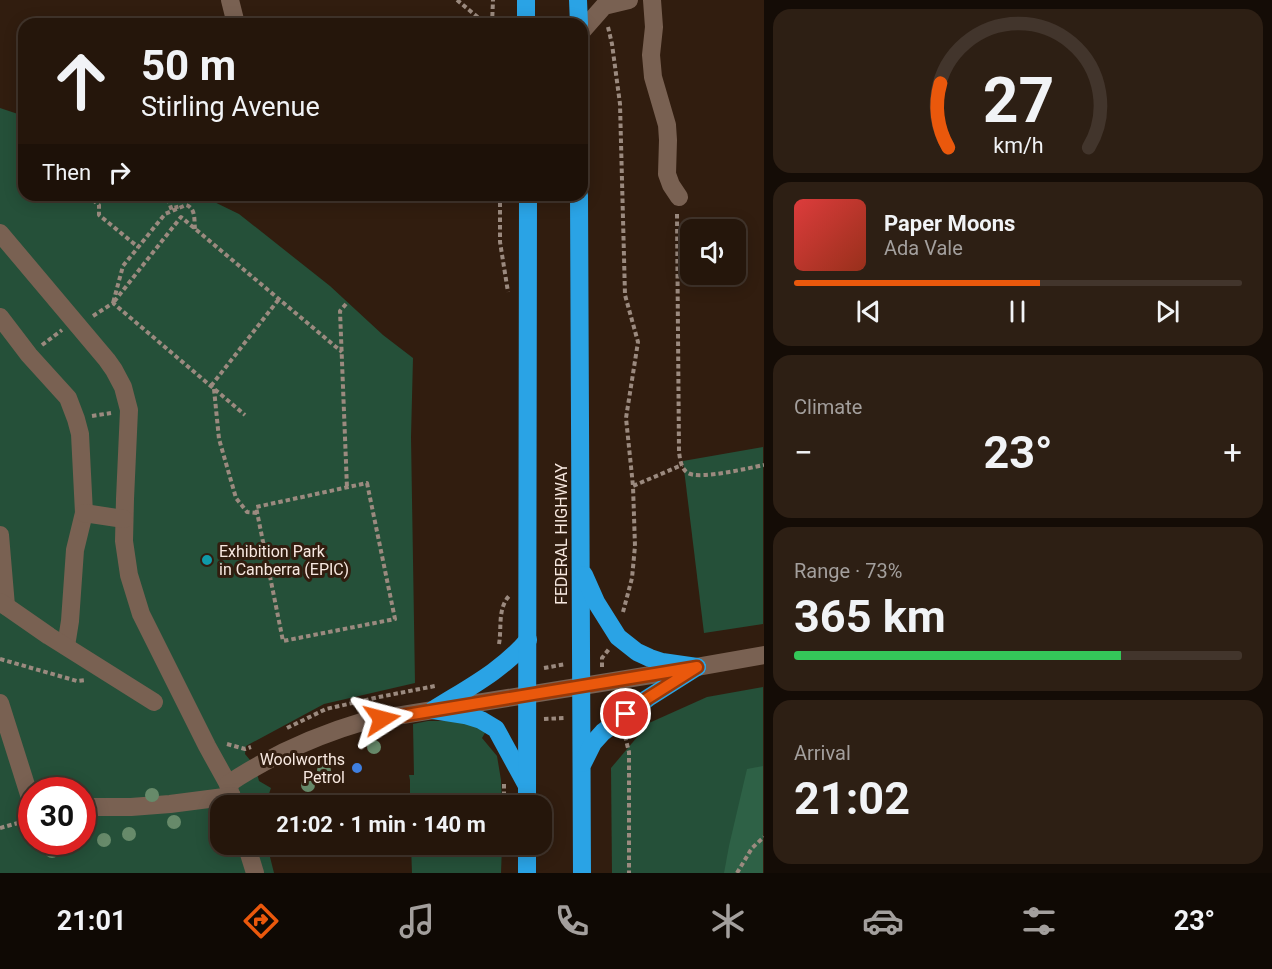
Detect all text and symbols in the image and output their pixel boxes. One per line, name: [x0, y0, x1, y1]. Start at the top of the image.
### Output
text: 50 m: [141, 41, 236, 90]
icon: ahead: [42, 42, 120, 120]
text: 27: [982, 64, 1054, 137]
text: Stirling Avenue: [141, 91, 320, 123]
text: km/h: [993, 133, 1043, 158]
icon: right: [103, 156, 136, 189]
text: Then: [42, 160, 91, 185]
text: Paper Moons: [884, 211, 1015, 236]
map controls: [680, 219, 746, 285]
button: sound: [680, 219, 746, 285]
text: Ada Vale: [884, 236, 963, 260]
icon: previous: [852, 295, 885, 328]
icon: pause: [1001, 295, 1034, 328]
icon: next: [1151, 295, 1184, 328]
text: Climate: [794, 395, 862, 419]
text: 23°: [983, 426, 1053, 479]
text: −: [794, 433, 813, 472]
text: +: [1223, 433, 1242, 472]
street label: FEDERAL HIGHWAY: [552, 463, 571, 605]
place label: Exhibition Park in Canberra (EPIC): [219, 542, 349, 579]
marker: Exhibition Park in Canberra (EPIC): [200, 553, 214, 567]
text: Range · 73%: [794, 559, 902, 583]
text: 365 km: [794, 590, 946, 643]
position arrow: [350, 687, 414, 751]
pin: [600, 688, 651, 739]
icon: arrive: [609, 697, 642, 730]
text: Arrival: [794, 741, 851, 765]
place label: Woolworths Petrol: [260, 750, 345, 787]
marker: Woolworths Petrol: [350, 761, 364, 775]
text: 21:02: [794, 772, 910, 825]
speed limit sign: 30: [18, 777, 96, 855]
text: 21:02 · 1 min · 140 m: [276, 812, 486, 837]
icon: directions: [240, 900, 282, 942]
icon: music: [396, 900, 438, 942]
icon: phone: [551, 900, 593, 942]
icon: climate: [707, 900, 749, 942]
icon: car: [862, 900, 904, 942]
icon: filters: [1018, 900, 1060, 942]
text: 21:01: [57, 905, 126, 937]
text: 23°: [1174, 905, 1215, 937]

